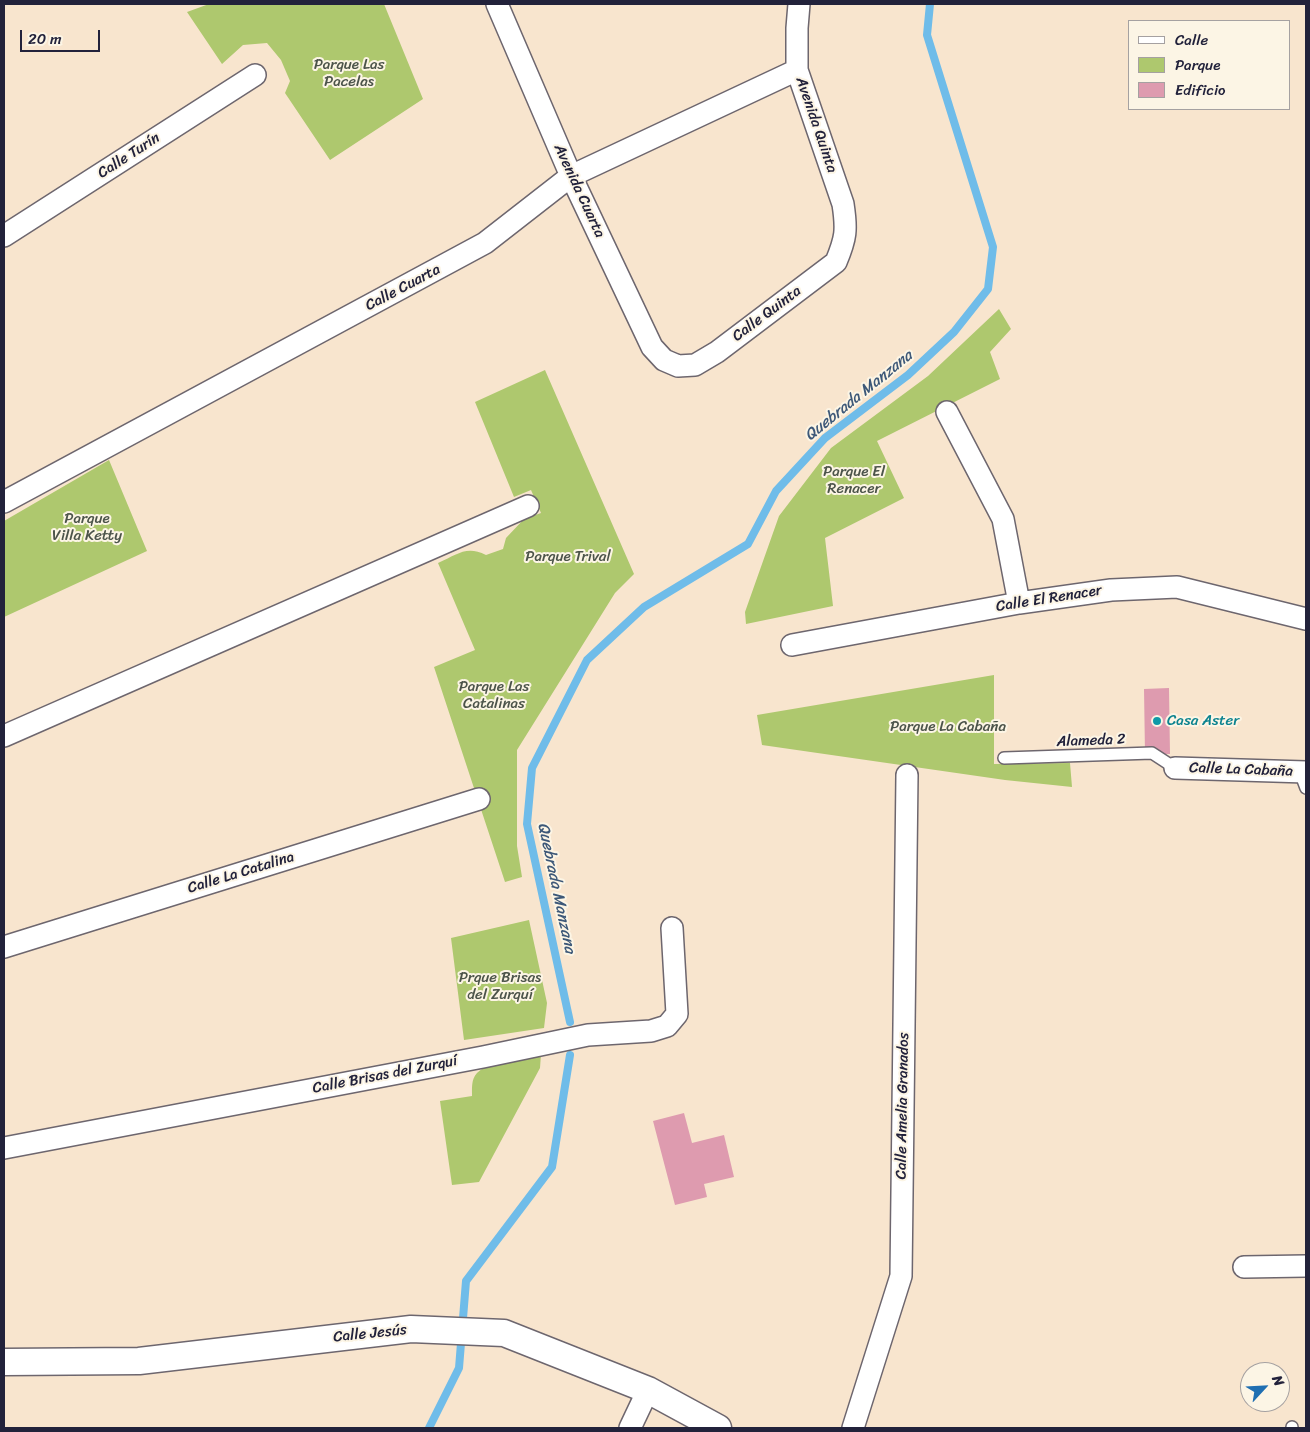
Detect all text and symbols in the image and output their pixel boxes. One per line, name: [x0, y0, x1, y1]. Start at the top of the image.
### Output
scale bar: [22, 20, 102, 52]
legend: [1128, 20, 1290, 110]
text: 20 m: [28, 26, 62, 52]
text: Calle: [1175, 27, 1208, 53]
text: Parque: [1175, 52, 1220, 78]
park label: Parque Las Pacelas: [314, 56, 384, 91]
street label: Avenida Quinta: [791, 75, 841, 175]
text: Edificio: [1175, 77, 1226, 103]
street label: Calle Turín: [95, 129, 163, 183]
street label: Avenida Cuarta: [549, 141, 609, 241]
street label: Calle Cuarta: [362, 261, 444, 315]
street label: Calle Quinta: [729, 282, 805, 346]
water label: Quebrada Manzana: [801, 347, 917, 445]
park label: Parque El Renacer: [823, 463, 885, 498]
park label: Parque Villa Ketty: [52, 510, 122, 545]
park label: Parque Trival: [525, 548, 611, 566]
street label: Calle El Renacer: [995, 582, 1103, 616]
park label: Parque Las Catalinas: [459, 678, 529, 713]
place label: Casa Aster: [1167, 712, 1239, 730]
marker: Casa Aster: [1151, 715, 1163, 727]
park label: Parque La Cabaña: [890, 718, 1006, 736]
street label: Alameda 2: [1056, 731, 1126, 751]
street label: Calle La Cabaña: [1189, 759, 1293, 781]
water label: Quebrada Manzana: [533, 821, 579, 955]
street label: Calle La Catalina: [186, 848, 296, 898]
park label: Prque Brisas del Zurquí: [459, 969, 541, 1004]
street label: Calle Amelia Granados: [893, 1032, 913, 1180]
street label: Calle Brisas del Zurquí: [311, 1052, 459, 1098]
street label: Calle Jesús: [332, 1321, 408, 1347]
north arrow: [1240, 1362, 1290, 1412]
text: N: [1265, 1371, 1292, 1391]

